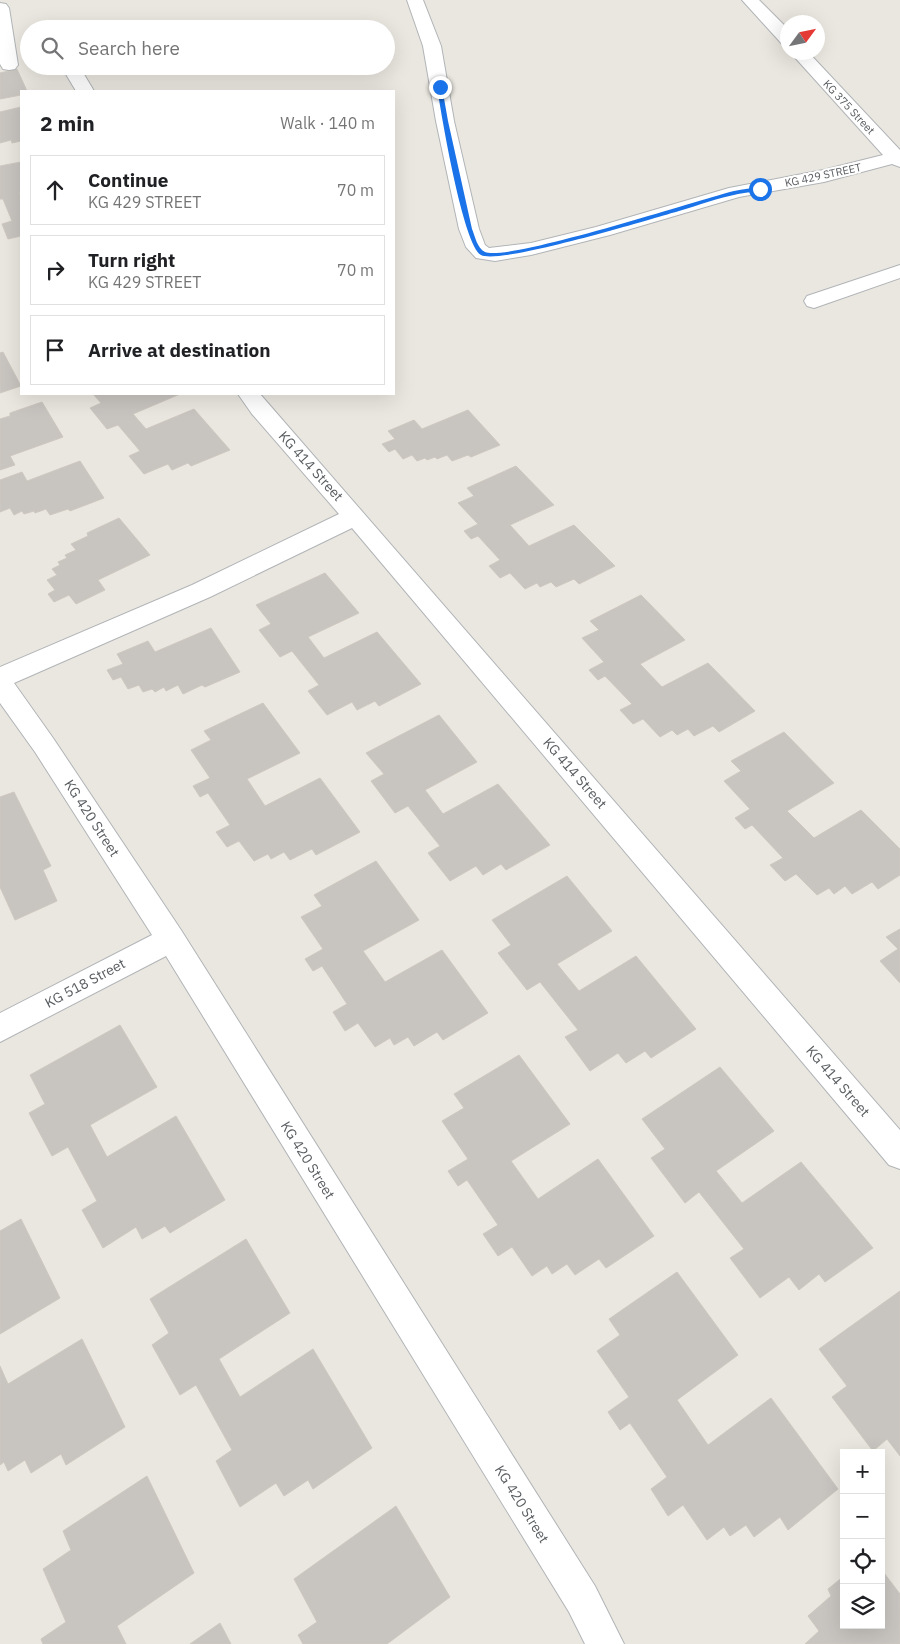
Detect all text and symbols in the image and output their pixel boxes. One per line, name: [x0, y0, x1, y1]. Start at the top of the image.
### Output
north arrow: [780, 15, 825, 60]
search box: [20, 20, 395, 75]
icon: search: [38, 34, 66, 62]
text: Search here: [78, 36, 180, 60]
route end: [429, 76, 452, 99]
street label: KG 375 Street: [820, 77, 878, 137]
text: 2 min: [40, 109, 95, 137]
text: Walk · 140 m: [280, 113, 375, 133]
street label: KG 429 STREET: [783, 160, 863, 190]
text: Continue: [88, 168, 168, 192]
icon: ahead: [41, 176, 69, 204]
route start: [749, 178, 772, 201]
text: 70 m: [337, 180, 374, 200]
text: KG 429 STREET: [88, 192, 202, 212]
text: Turn right: [88, 248, 175, 272]
icon: right: [41, 256, 69, 284]
text: 70 m: [337, 260, 374, 280]
text: KG 429 STREET: [88, 272, 202, 292]
icon: arrive: [41, 336, 69, 364]
text: Arrive at destination: [88, 338, 271, 362]
street label: KG 414 Street: [275, 427, 347, 505]
street label: KG 414 Street: [539, 734, 611, 812]
street label: KG 420 Street: [60, 776, 124, 860]
street label: KG 518 Street: [42, 954, 128, 1012]
street label: KG 414 Street: [802, 1042, 874, 1120]
street label: KG 420 Street: [277, 1118, 339, 1202]
map controls: [840, 1449, 885, 1629]
button: +: [840, 1449, 885, 1494]
street label: KG 420 Street: [491, 1462, 553, 1546]
button: −: [840, 1494, 885, 1539]
button: locate: [840, 1539, 885, 1584]
button: layers: [840, 1584, 885, 1629]

